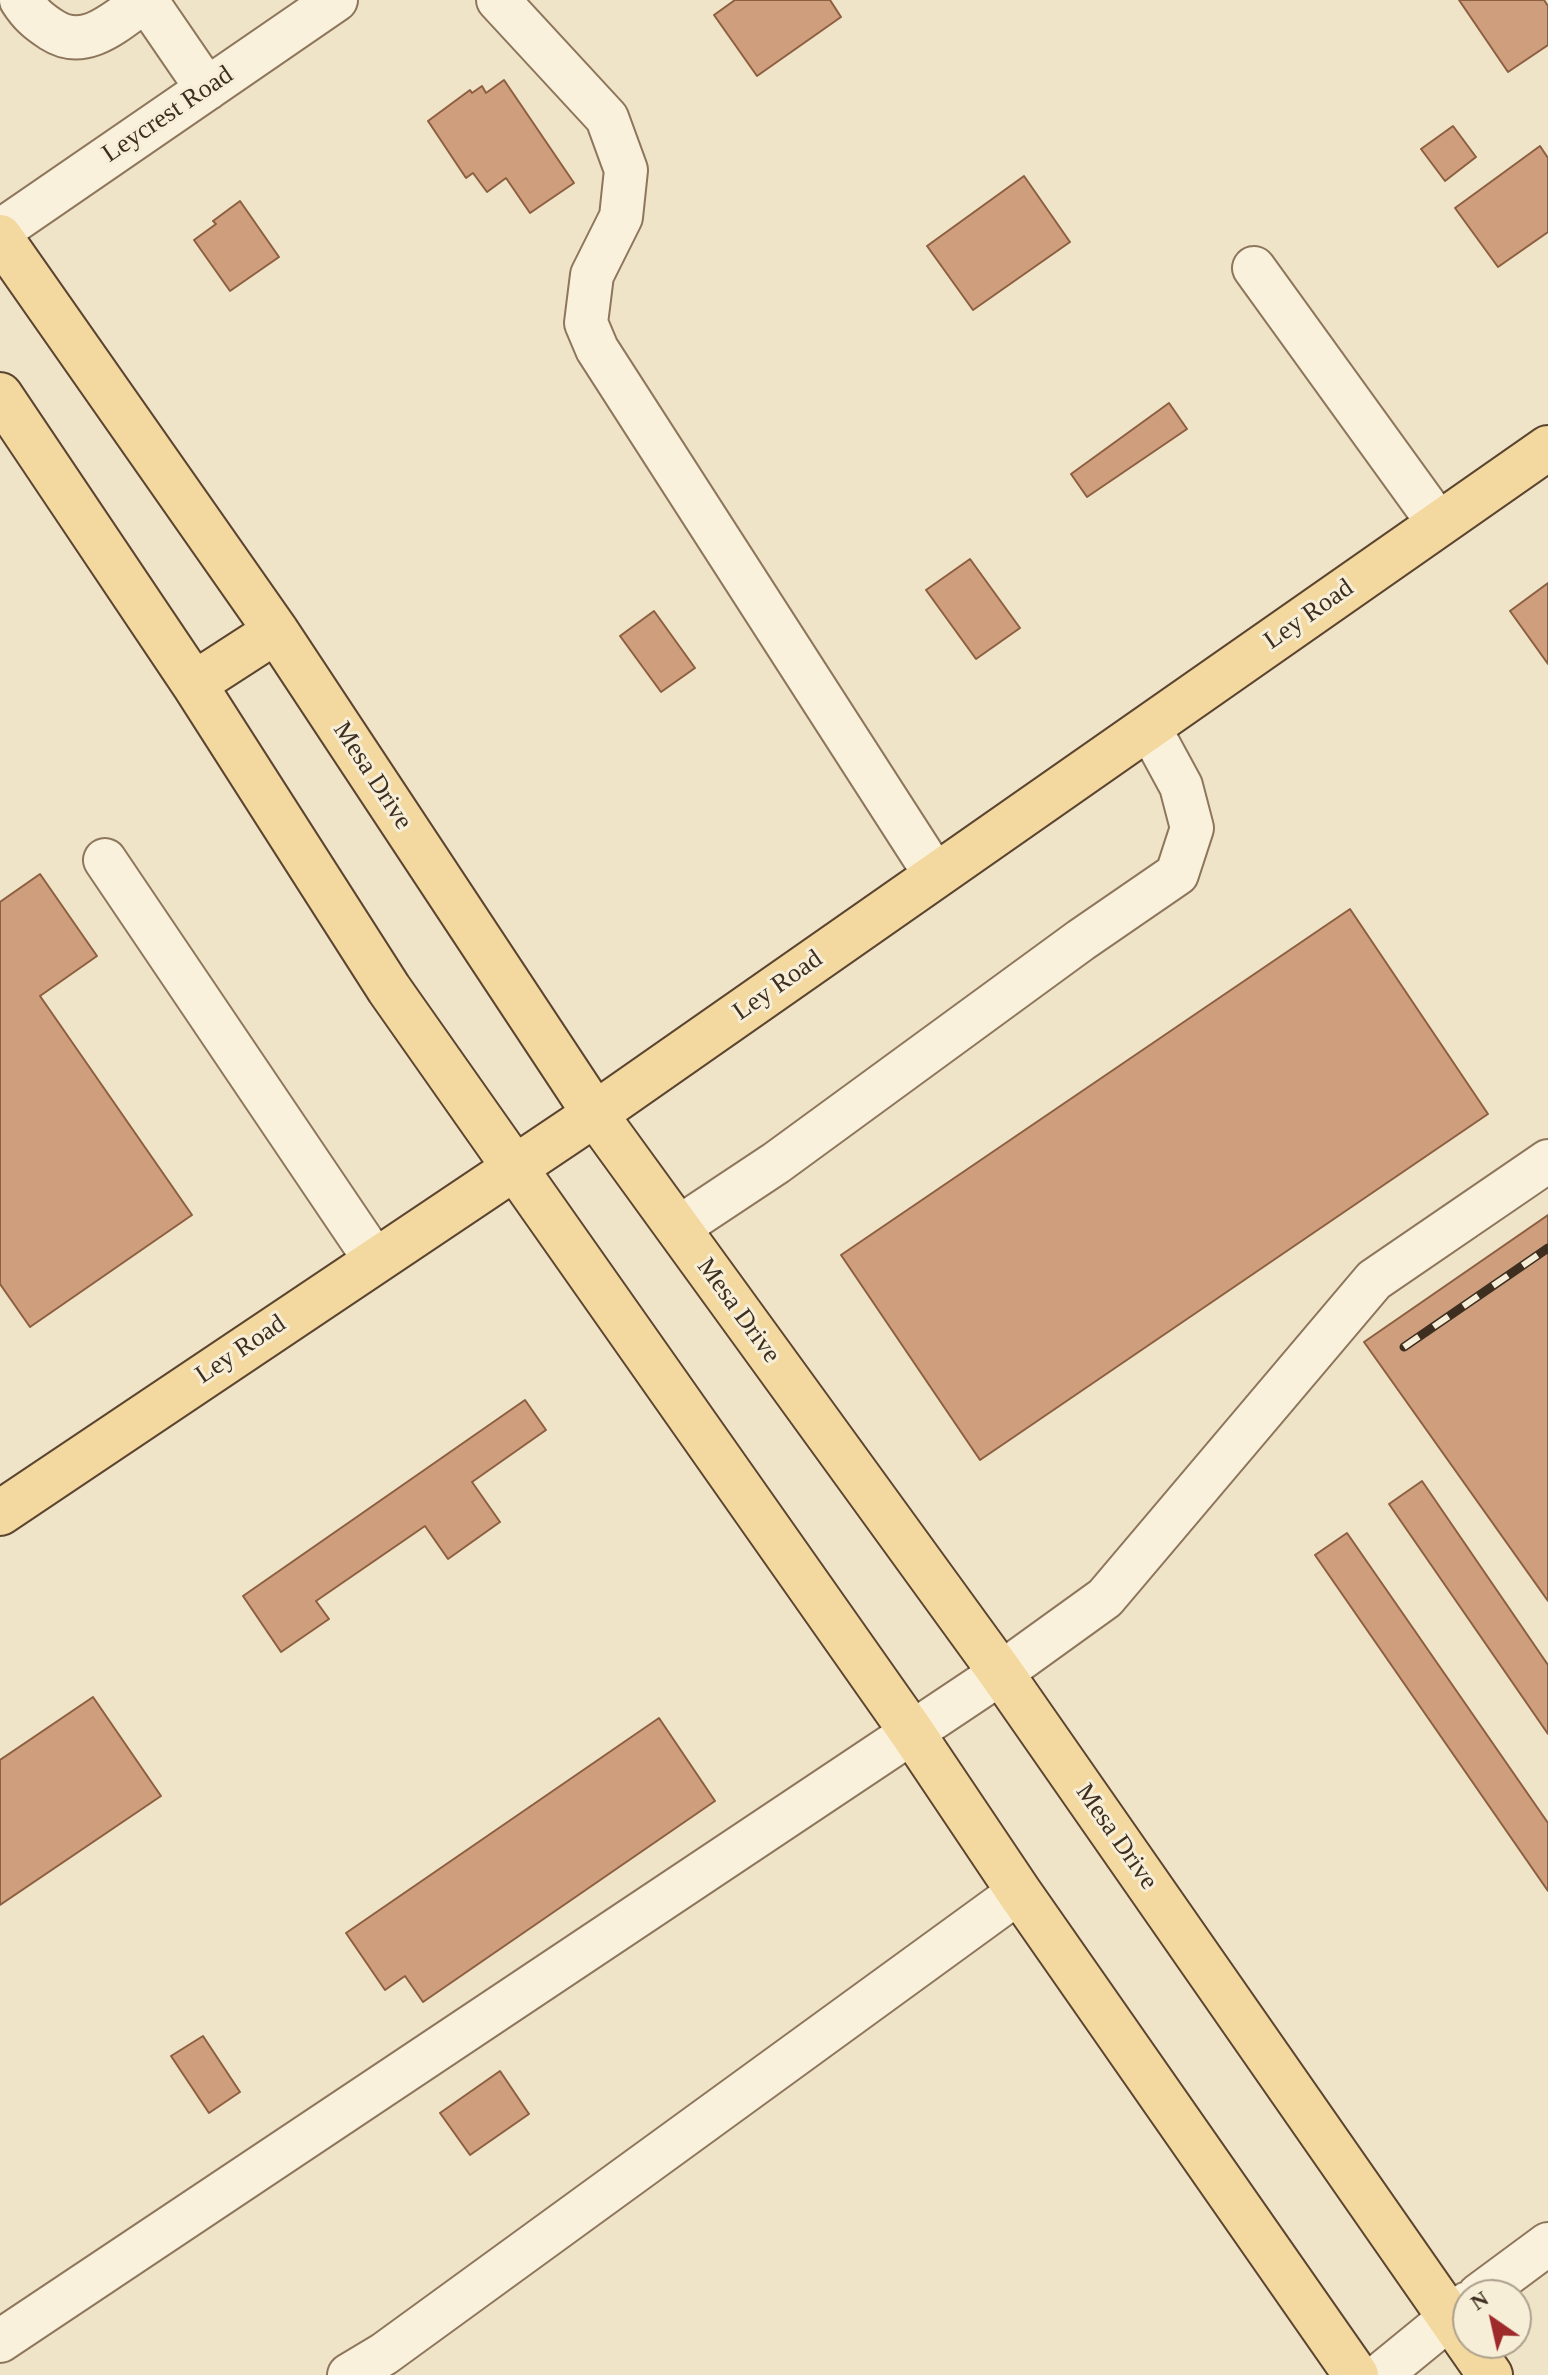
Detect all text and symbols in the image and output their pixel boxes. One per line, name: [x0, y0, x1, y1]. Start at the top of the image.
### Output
street label: Leycrest Road: [97, 60, 239, 170]
street label: Ley Road: [1258, 573, 1360, 657]
street label: Mesa Drive: [326, 716, 418, 836]
street label: Ley Road: [727, 944, 829, 1028]
street label: Mesa Drive: [690, 1252, 786, 1370]
street label: Ley Road: [190, 1309, 292, 1391]
street label: Mesa Drive: [1068, 1778, 1164, 1896]
north arrow: [1452, 2279, 1532, 2359]
text: N: [1466, 2286, 1493, 2315]

